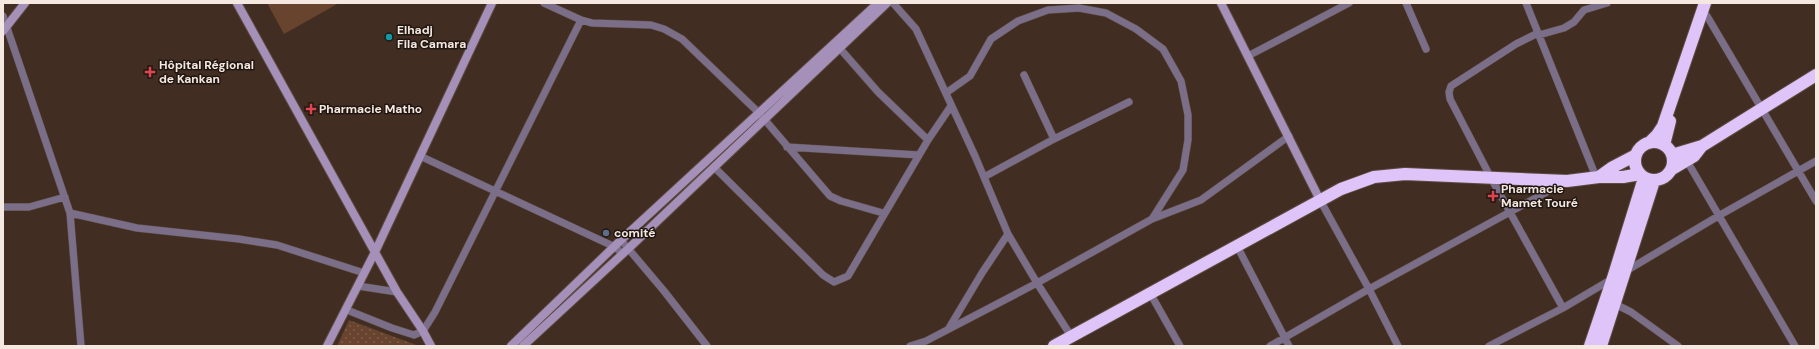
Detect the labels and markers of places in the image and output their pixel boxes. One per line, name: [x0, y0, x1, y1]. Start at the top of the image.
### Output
place label: Elhadj Fila Camara: [397, 22, 466, 52]
marker: Elhadj Fila Camara: [384, 32, 394, 42]
place label: Hôpital Régional de Kankan: [159, 57, 254, 87]
marker: Hôpital Régional de Kankan: [144, 66, 156, 78]
place label: Pharmacie Matho: [319, 101, 422, 117]
marker: Pharmacie Matho: [306, 104, 316, 114]
place label: Pharmacie Mamet Touré: [1501, 181, 1578, 211]
marker: Pharmacie Mamet Touré: [1488, 191, 1498, 201]
place label: comité: [614, 225, 655, 241]
marker: comité: [601, 228, 611, 238]

